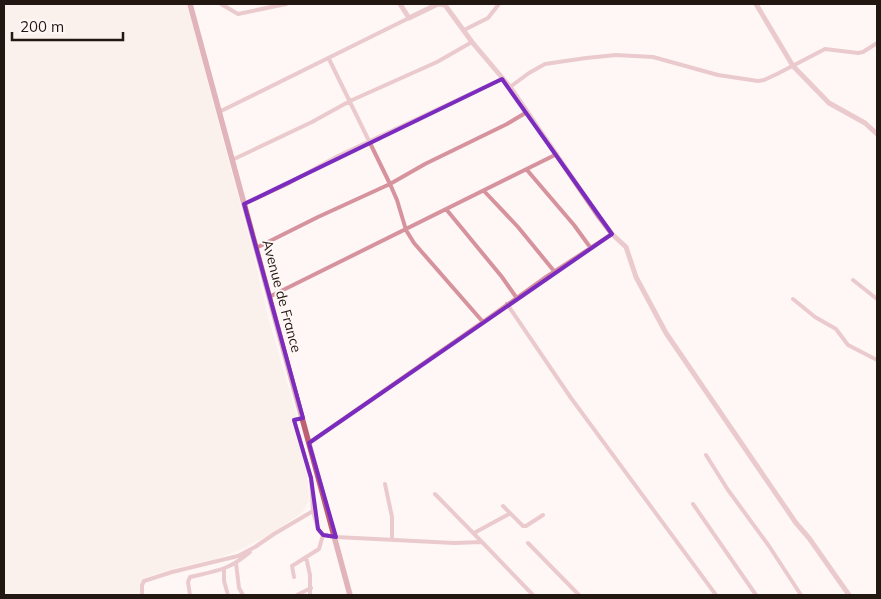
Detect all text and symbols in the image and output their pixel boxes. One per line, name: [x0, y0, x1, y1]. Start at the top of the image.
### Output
scale bar: [12, 10, 124, 42]
text: 200 m: [20, 17, 64, 36]
street label: Avenue de France: [258, 238, 306, 354]

